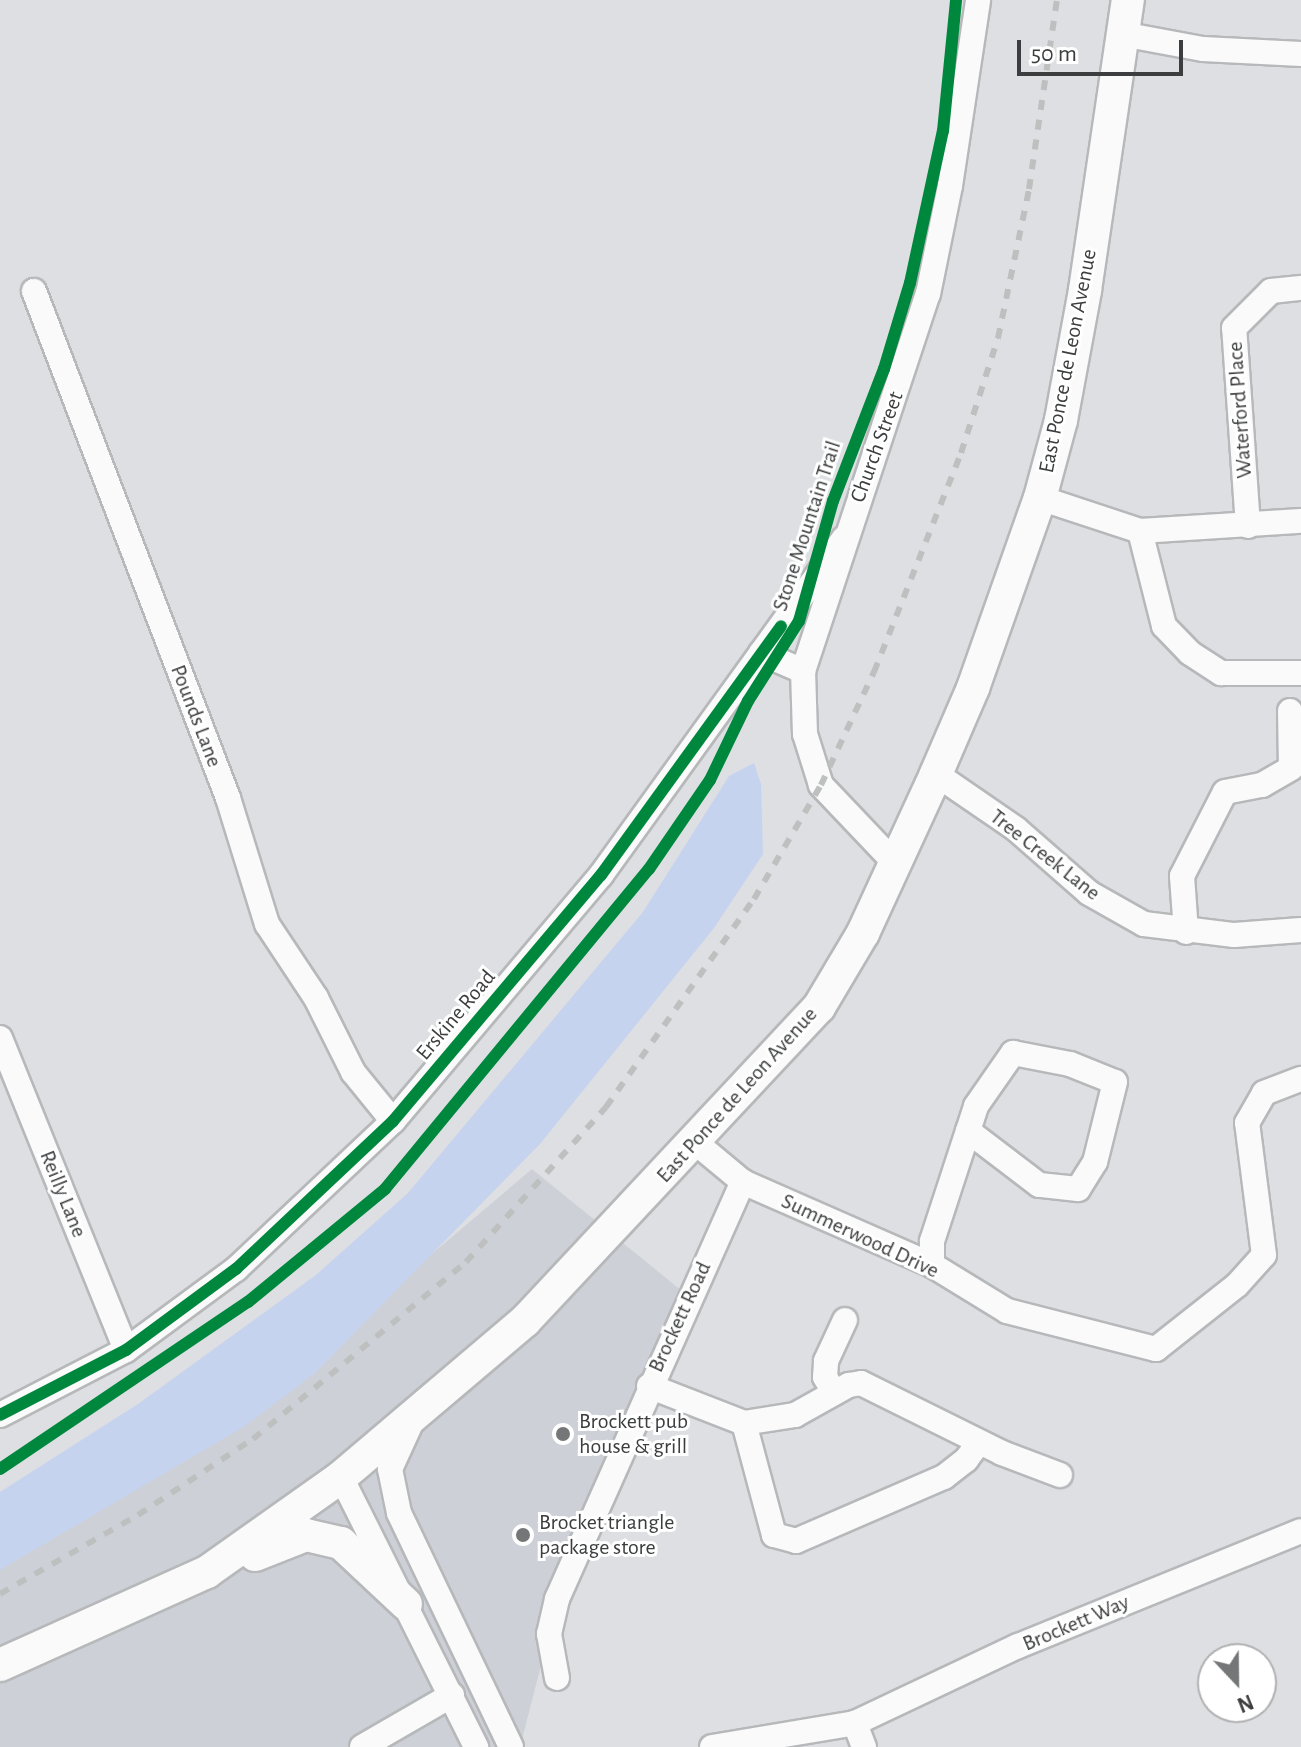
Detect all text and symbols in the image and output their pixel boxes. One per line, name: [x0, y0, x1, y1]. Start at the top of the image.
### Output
scale bar: [1021, 24, 1187, 74]
text: 50 m: [1031, 42, 1077, 66]
street label: East Ponce de Leon Avenue: [1033, 247, 1103, 475]
street label: Waterford Place: [1222, 341, 1258, 479]
street label: Church Street: [845, 388, 909, 506]
street label: Stone Mountain Trail: [767, 437, 847, 615]
street label: Pounds Lane: [164, 661, 228, 771]
street label: Tree Creek Lane: [984, 804, 1106, 906]
street label: Erskine Road: [411, 964, 501, 1066]
street label: East Ponce de Leon Avenue: [651, 1002, 823, 1188]
street label: Reilly Lane: [34, 1147, 92, 1241]
street label: Summerwood Drive: [777, 1188, 943, 1284]
street label: Brockett Road: [643, 1257, 717, 1377]
place label: Brockett pub house & grill: [579, 1408, 688, 1460]
marker: Brockett pub house & grill: [554, 1425, 572, 1443]
place label: Brocket triangle package store: [539, 1509, 674, 1560]
marker: Brocket triangle package store: [514, 1526, 532, 1544]
street label: Brockett Way: [1019, 1589, 1133, 1657]
north arrow: [1197, 1643, 1277, 1723]
text: N: [1234, 1690, 1256, 1716]

